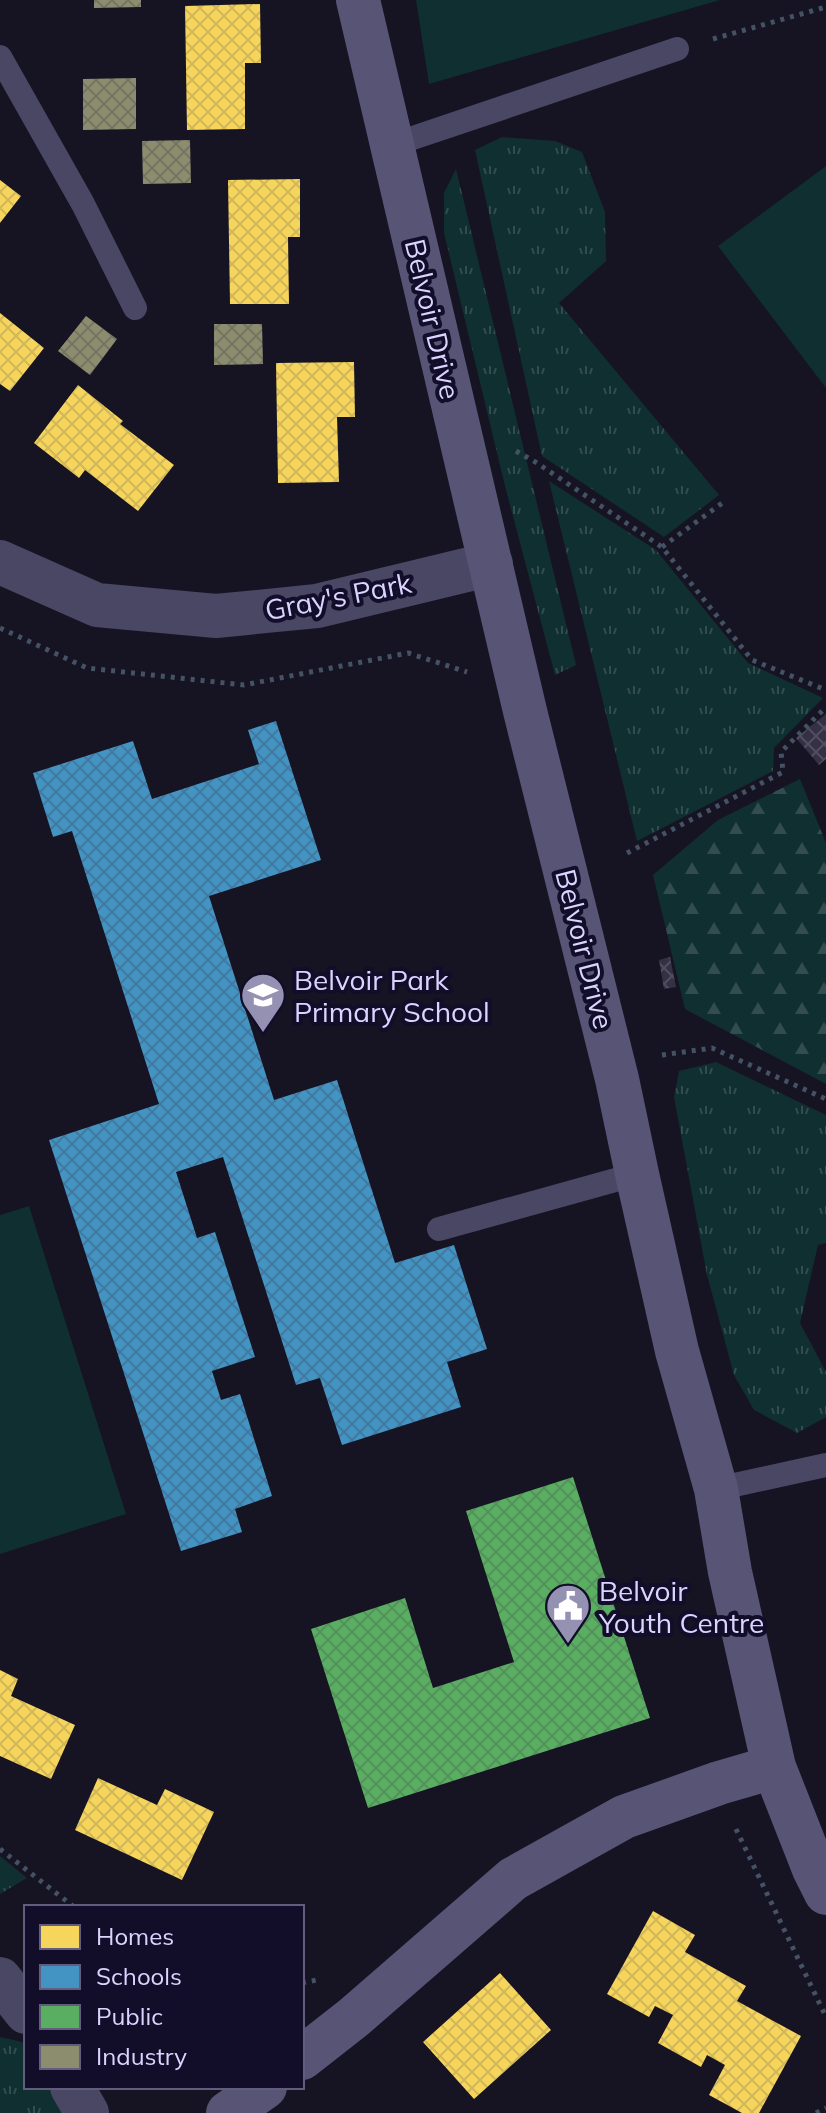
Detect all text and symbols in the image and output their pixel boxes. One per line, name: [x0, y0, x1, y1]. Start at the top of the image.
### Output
street label: Belvoir Drive: [398, 235, 468, 403]
street label: Gray's Park: [262, 565, 415, 627]
street label: Belvoir Drive: [548, 866, 622, 1032]
place label: Belvoir Park Primary School: [294, 962, 490, 1029]
school or university icon: Belvoir Park Primary School: [239, 971, 287, 1034]
place label: Belvoir Youth Centre: [598, 1573, 764, 1640]
public building icon: Belvoir Youth Centre: [544, 1582, 592, 1645]
legend: [24, 1905, 304, 2089]
text: Homes: [96, 1921, 174, 1951]
text: Schools: [96, 1961, 182, 1991]
text: Public: [96, 2001, 163, 2031]
text: Industry: [96, 2041, 187, 2071]

